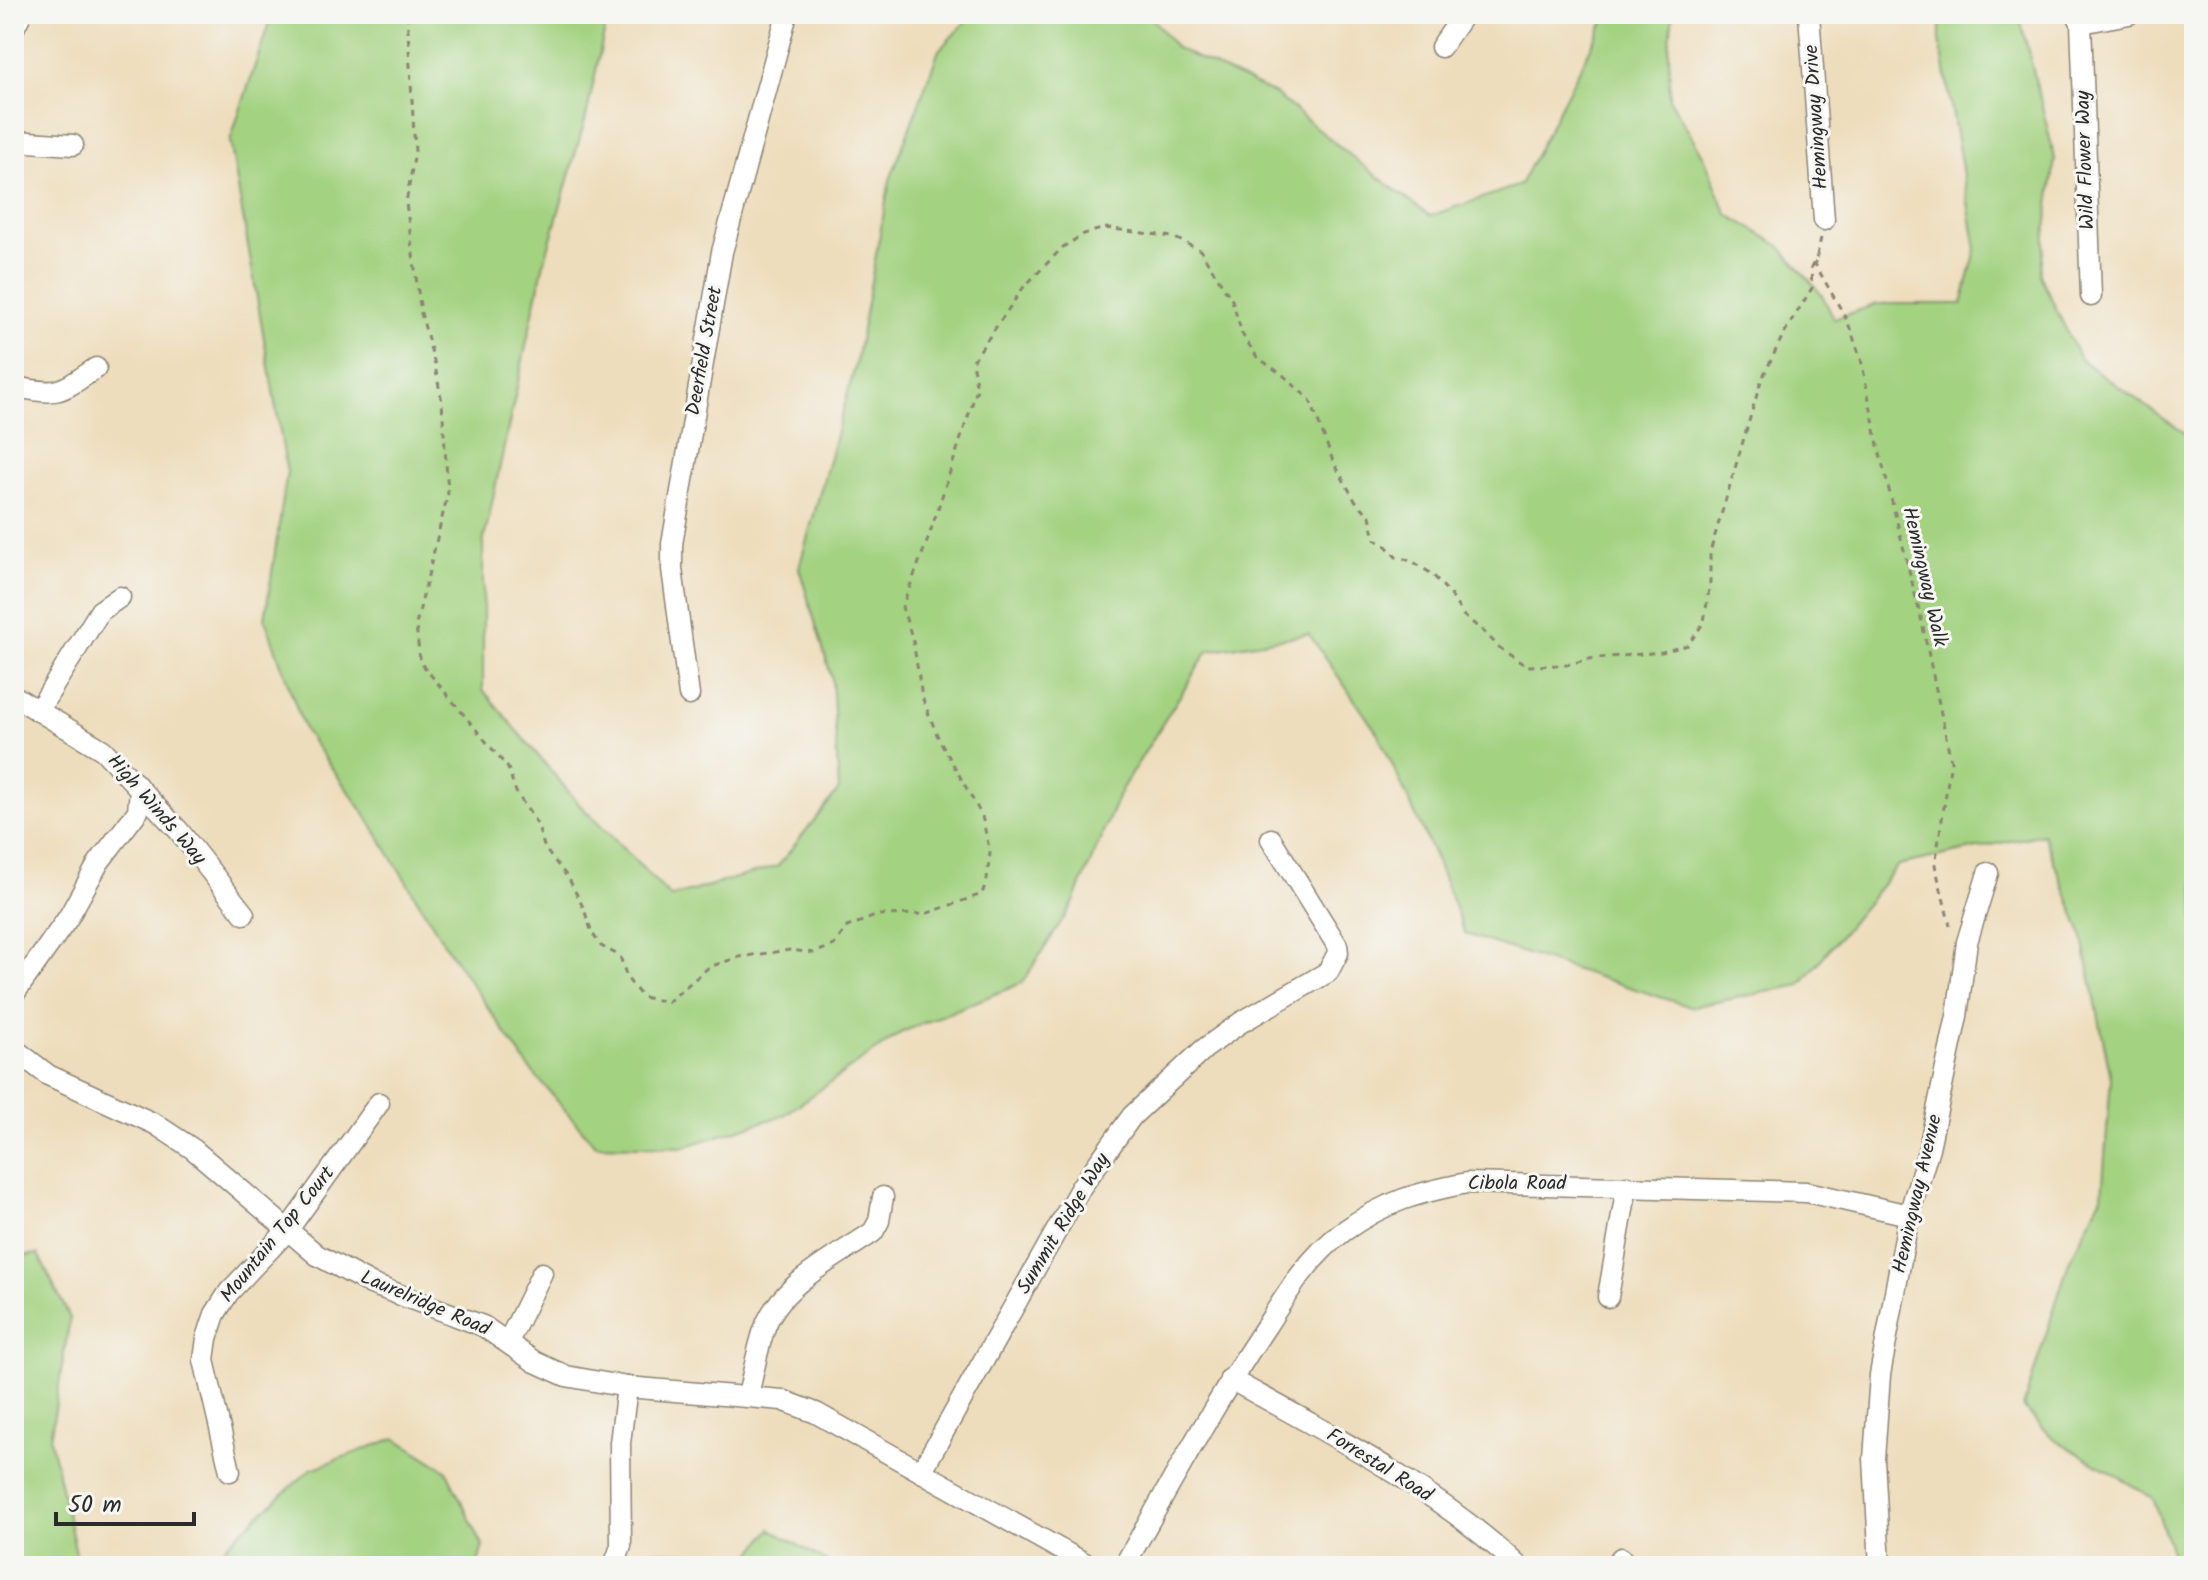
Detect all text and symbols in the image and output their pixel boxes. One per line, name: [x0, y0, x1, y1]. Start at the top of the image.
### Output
street label: Hemingway Drive: [1796, 43, 1838, 191]
street label: Wild Flower Way: [2068, 89, 2104, 230]
street label: Deerfield Street: [678, 284, 732, 418]
street label: Hemingway Walk: [1892, 504, 1956, 651]
street label: High Winds Way: [99, 747, 214, 873]
street label: Hemingway Avenue: [1884, 1111, 1952, 1277]
street label: Summit Ridge Way: [1009, 1147, 1119, 1301]
street label: Mountain Top Court: [213, 1159, 343, 1310]
street label: Cibola Road: [1468, 1168, 1567, 1200]
street label: Laurelridge Road: [355, 1262, 496, 1346]
street label: Forrestal Road: [1319, 1421, 1439, 1512]
scale bar: [56, 1476, 194, 1526]
text: 50 m: [68, 1486, 122, 1525]

